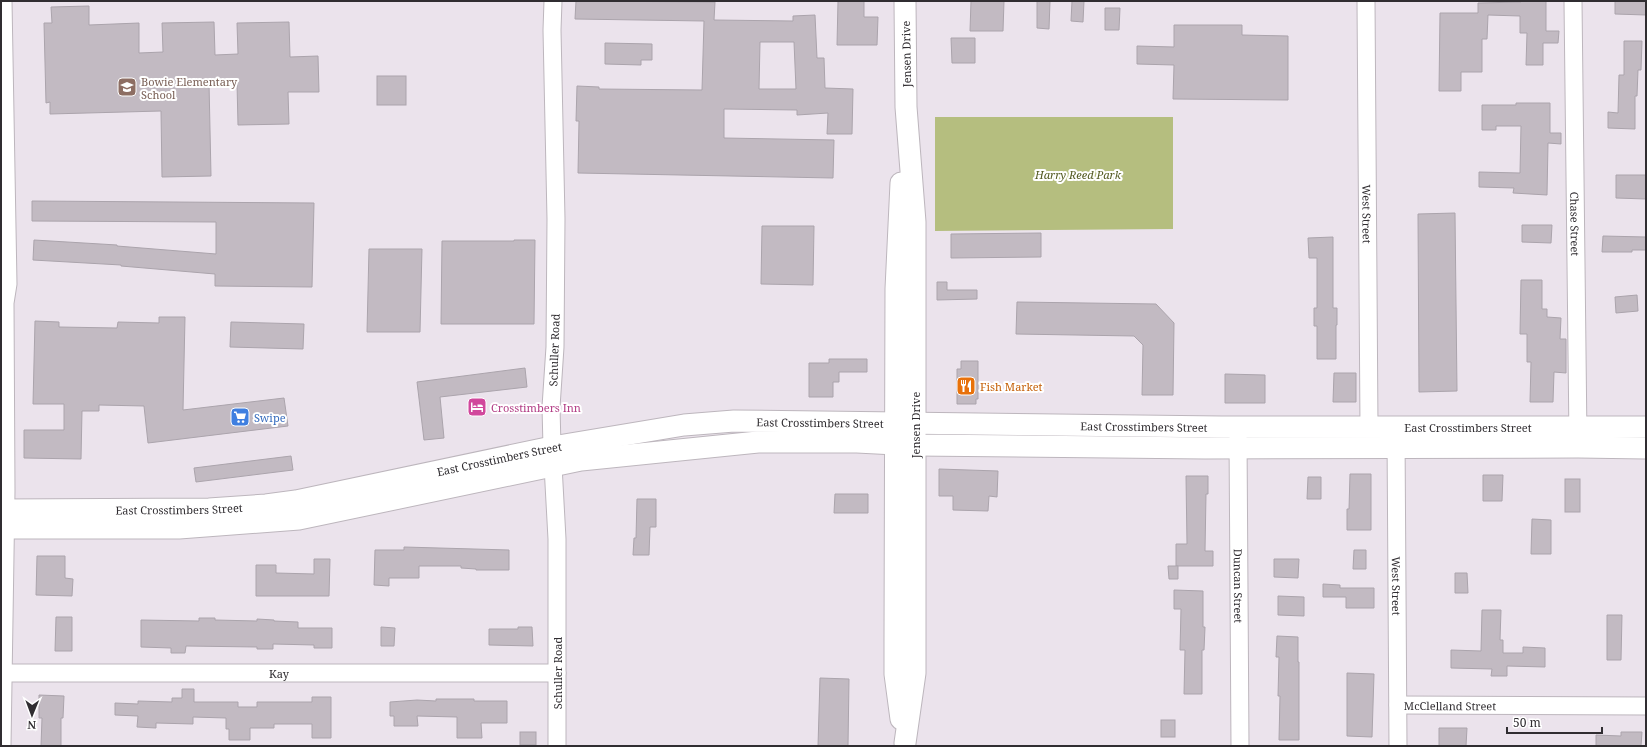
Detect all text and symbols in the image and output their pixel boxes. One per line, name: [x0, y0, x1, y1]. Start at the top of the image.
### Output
street label: Jensen Drive: [898, 20, 914, 88]
place label: Bowie Elementary School: [141, 74, 238, 102]
school or university icon: Bowie Elementary School: [116, 76, 138, 98]
park label: Harry Reed Park: [1034, 167, 1122, 182]
street label: West Street: [1360, 184, 1375, 244]
street label: Chase Street: [1568, 192, 1583, 256]
street label: Schuller Road: [545, 313, 563, 387]
restaurant icon: Fish Market: [955, 375, 977, 397]
place label: Fish Market: [980, 379, 1043, 394]
street label: Jensen Drive: [908, 392, 923, 459]
hotel icon: Crosstimbers Inn: [466, 396, 488, 418]
place label: Crosstimbers Inn: [491, 400, 581, 415]
supermarket icon: Swipe: [229, 406, 251, 428]
place label: Swipe: [254, 410, 286, 425]
street label: East Crosstimbers Street: [756, 414, 884, 430]
street label: East Crosstimbers Street: [1080, 418, 1208, 434]
street label: East Crosstimbers Street: [1404, 420, 1532, 435]
street label: East Crosstimbers Street: [435, 438, 563, 479]
street label: East Crosstimbers Street: [115, 499, 243, 517]
street label: Duncan Street: [1231, 549, 1247, 623]
street label: West Street: [1389, 556, 1405, 616]
street label: Schuller Road: [550, 636, 565, 709]
street label: Kay: [269, 666, 290, 681]
north arrow: [12, 695, 52, 735]
street label: McClelland Street: [1404, 698, 1496, 713]
scale bar: [1507, 709, 1602, 735]
text: 50 m: [1513, 714, 1541, 731]
text: N: [27, 718, 36, 733]

